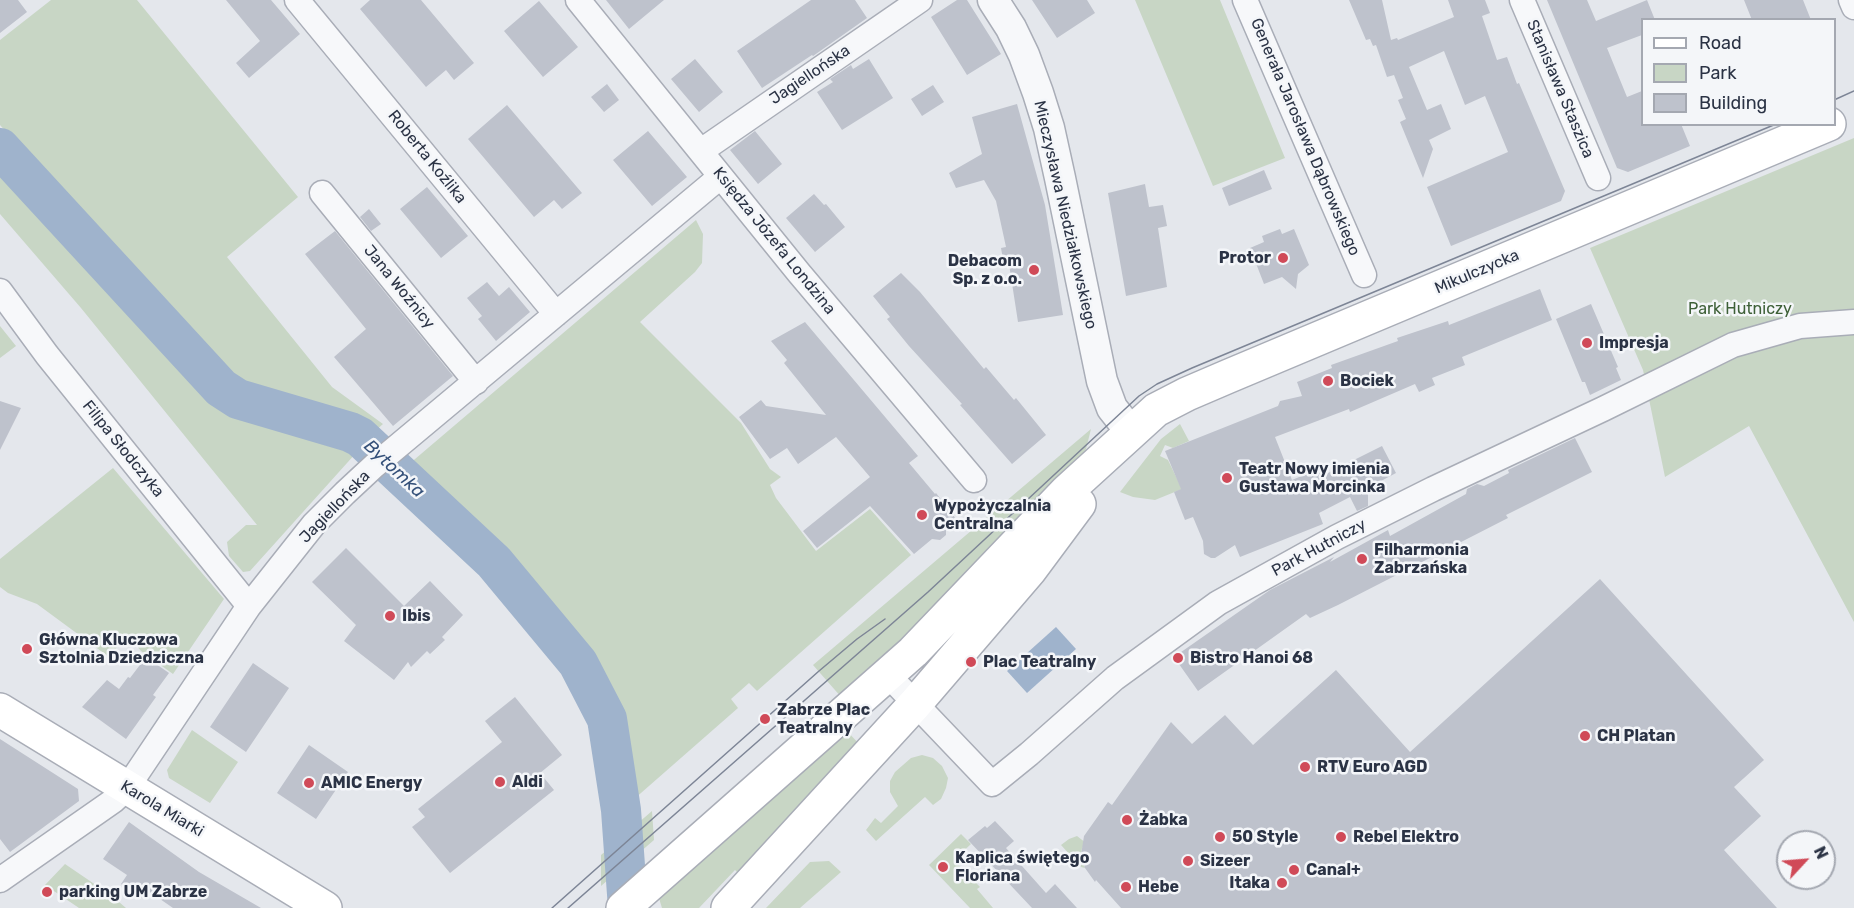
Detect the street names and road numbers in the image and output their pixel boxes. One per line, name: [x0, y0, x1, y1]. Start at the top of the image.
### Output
street label: Generała Jarosława Dąbrowskiego: [1246, 15, 1364, 259]
street label: Stanisława Staszica: [1522, 17, 1598, 161]
street label: Jagiellońska: [766, 41, 854, 109]
street label: Mieczysława Niedziałkowskiego: [1029, 99, 1101, 331]
street label: Roberta Koźlika: [384, 107, 470, 207]
street label: Księdza Józefa Londzina: [709, 164, 839, 318]
street label: Jana Woźnicy: [359, 241, 439, 333]
street label: Mikulczycka: [1432, 246, 1522, 298]
street label: Filipa Słodczyka: [78, 397, 168, 501]
street label: Jagiellońska: [296, 467, 374, 547]
street label: Park Hutniczy: [1269, 515, 1369, 581]
street label: Karola Miarki: [117, 777, 207, 841]

